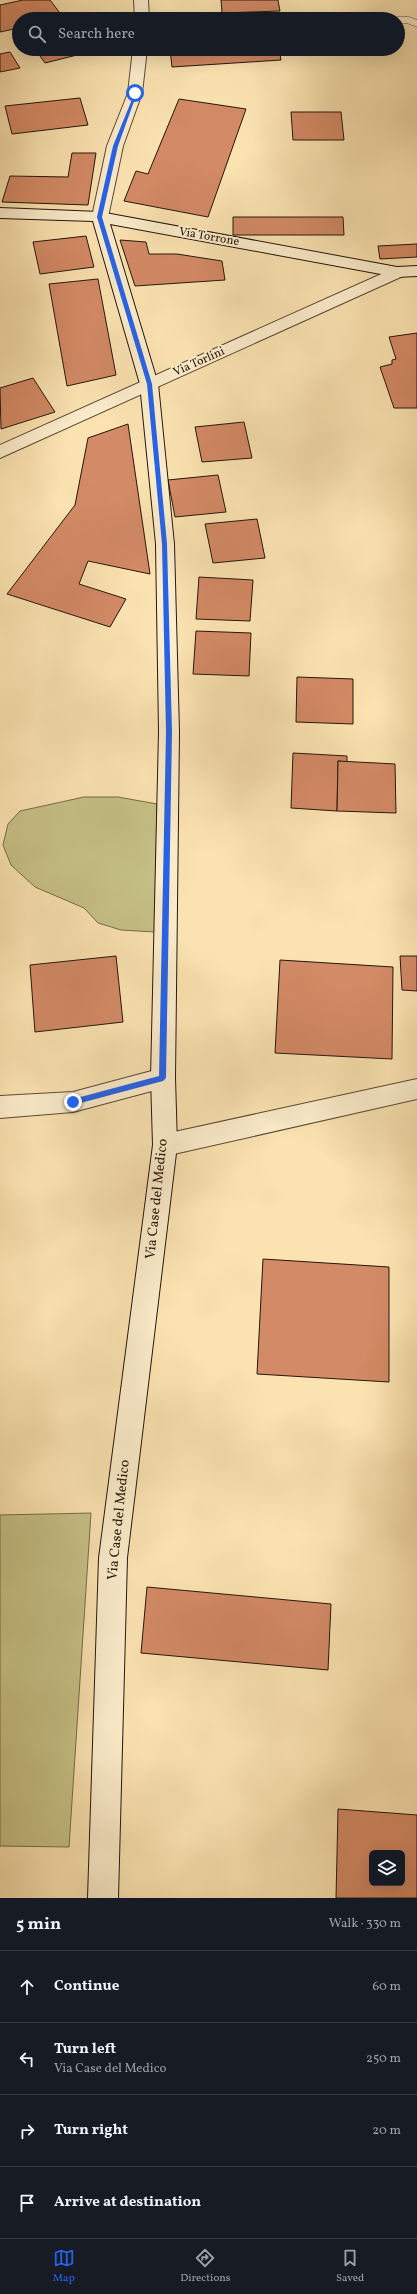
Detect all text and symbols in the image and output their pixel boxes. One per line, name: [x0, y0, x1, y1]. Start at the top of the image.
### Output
search box: [12, 12, 405, 56]
icon: search: [26, 23, 48, 45]
text: Search here: [58, 24, 135, 45]
route start: [126, 84, 144, 102]
street label: Via Torrone: [178, 224, 241, 250]
street label: Via Torlini: [171, 343, 228, 380]
route end: [64, 1093, 82, 1111]
street label: Via Case del Medico: [141, 1138, 173, 1260]
street label: Via Case del Medico: [103, 1459, 135, 1581]
map controls: [369, 1850, 405, 1886]
button: layers: [369, 1850, 405, 1886]
text: 5 min: [16, 1913, 61, 1936]
text: Walk · 330 m: [329, 1915, 401, 1933]
icon: ahead: [16, 1976, 38, 1998]
text: Continue: [54, 1976, 119, 1997]
text: 60 m: [373, 1978, 401, 1996]
text: Turn left: [54, 2039, 116, 2060]
icon: left: [16, 2048, 38, 2070]
text: 250 m: [366, 2050, 401, 2068]
text: Via Case del Medico: [54, 2060, 167, 2078]
icon: right: [16, 2120, 38, 2142]
text: Turn right: [54, 2120, 128, 2141]
text: 20 m: [372, 2122, 401, 2140]
icon: arrive: [16, 2192, 38, 2214]
text: Arrive at destination: [54, 2192, 201, 2213]
tab: Map: [53, 2247, 75, 2286]
tab: Directions: [180, 2247, 231, 2286]
tab: Saved: [336, 2247, 364, 2286]

